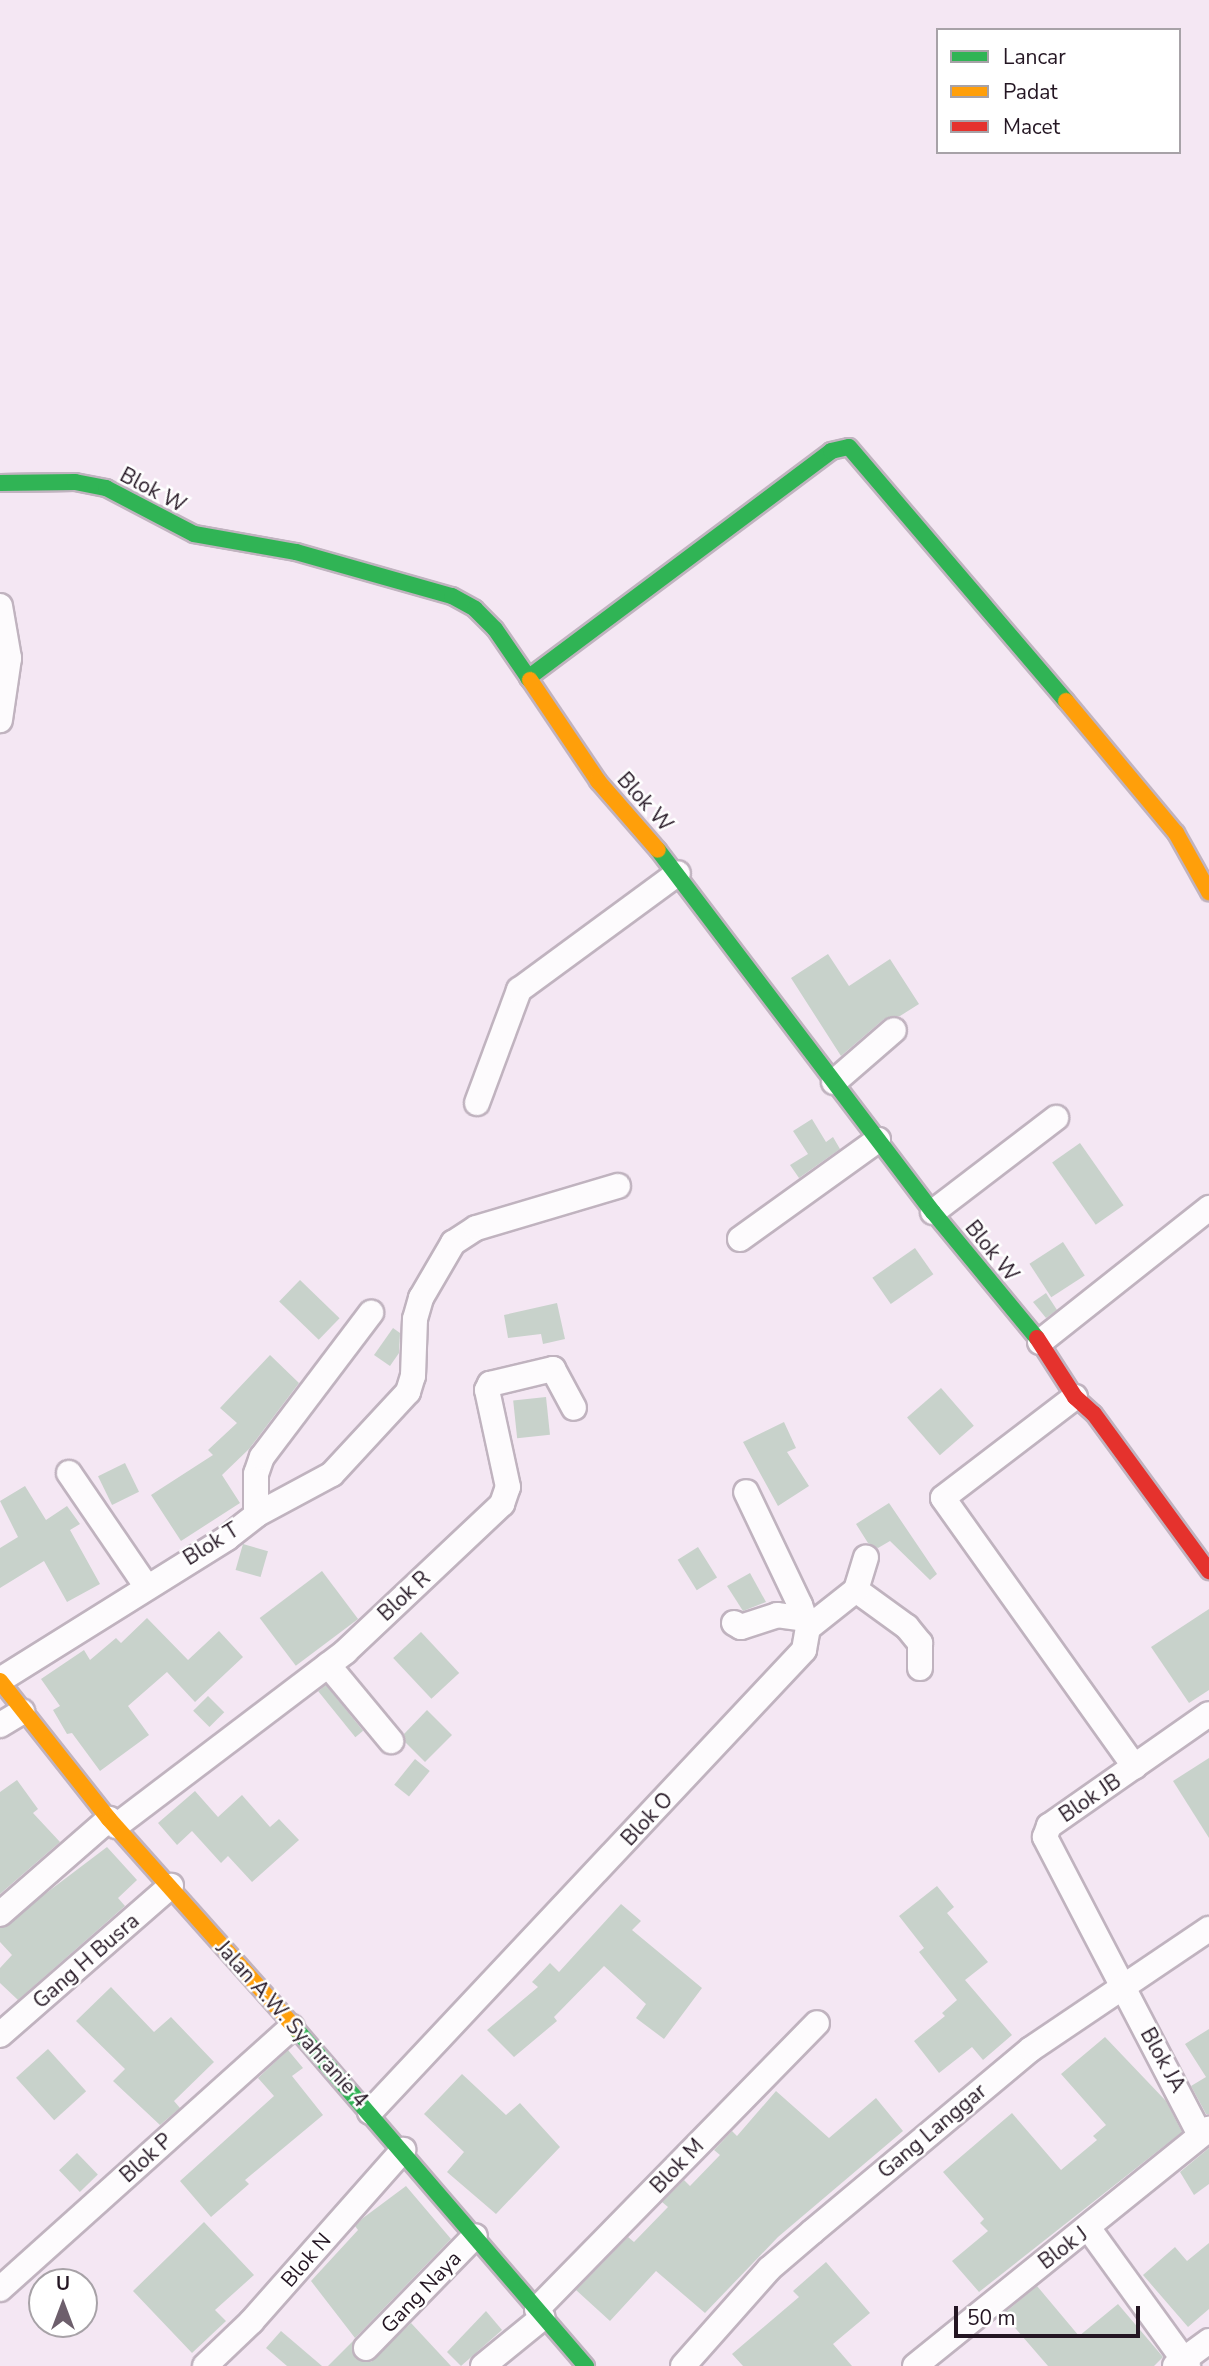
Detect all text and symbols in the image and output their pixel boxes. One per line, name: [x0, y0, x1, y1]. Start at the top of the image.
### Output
legend: [936, 28, 1181, 154]
text: Lancar: [1003, 43, 1066, 71]
text: Padat: [1003, 78, 1058, 106]
text: Macet: [1003, 113, 1060, 141]
street label: Blok W: [116, 462, 190, 518]
street label: Blok W: [612, 767, 678, 837]
street label: Blok W: [960, 1215, 1024, 1287]
street label: Blok T: [179, 1517, 243, 1571]
street label: Blok R: [373, 1566, 435, 1626]
street label: Blok JB: [1054, 1768, 1126, 1828]
street label: Blok O: [616, 1787, 678, 1851]
street label: Gang H Busra: [28, 1908, 144, 2014]
street label: Jalan A.W. Syahranie 4: [211, 1936, 373, 2112]
street label: Blok JA: [1135, 2023, 1191, 2097]
street label: Gang Langgar: [873, 2078, 991, 2184]
street label: Blok P: [115, 2128, 177, 2188]
street label: Blok M: [645, 2134, 709, 2198]
street label: Blok J: [1034, 2221, 1092, 2275]
street label: Blok N: [276, 2228, 336, 2292]
street label: Gang Naya: [376, 2246, 466, 2338]
north arrow: [28, 2268, 98, 2338]
text: U: [56, 2271, 70, 2297]
scale bar: [957, 2292, 1142, 2336]
text: 50 m: [967, 2304, 1016, 2332]

